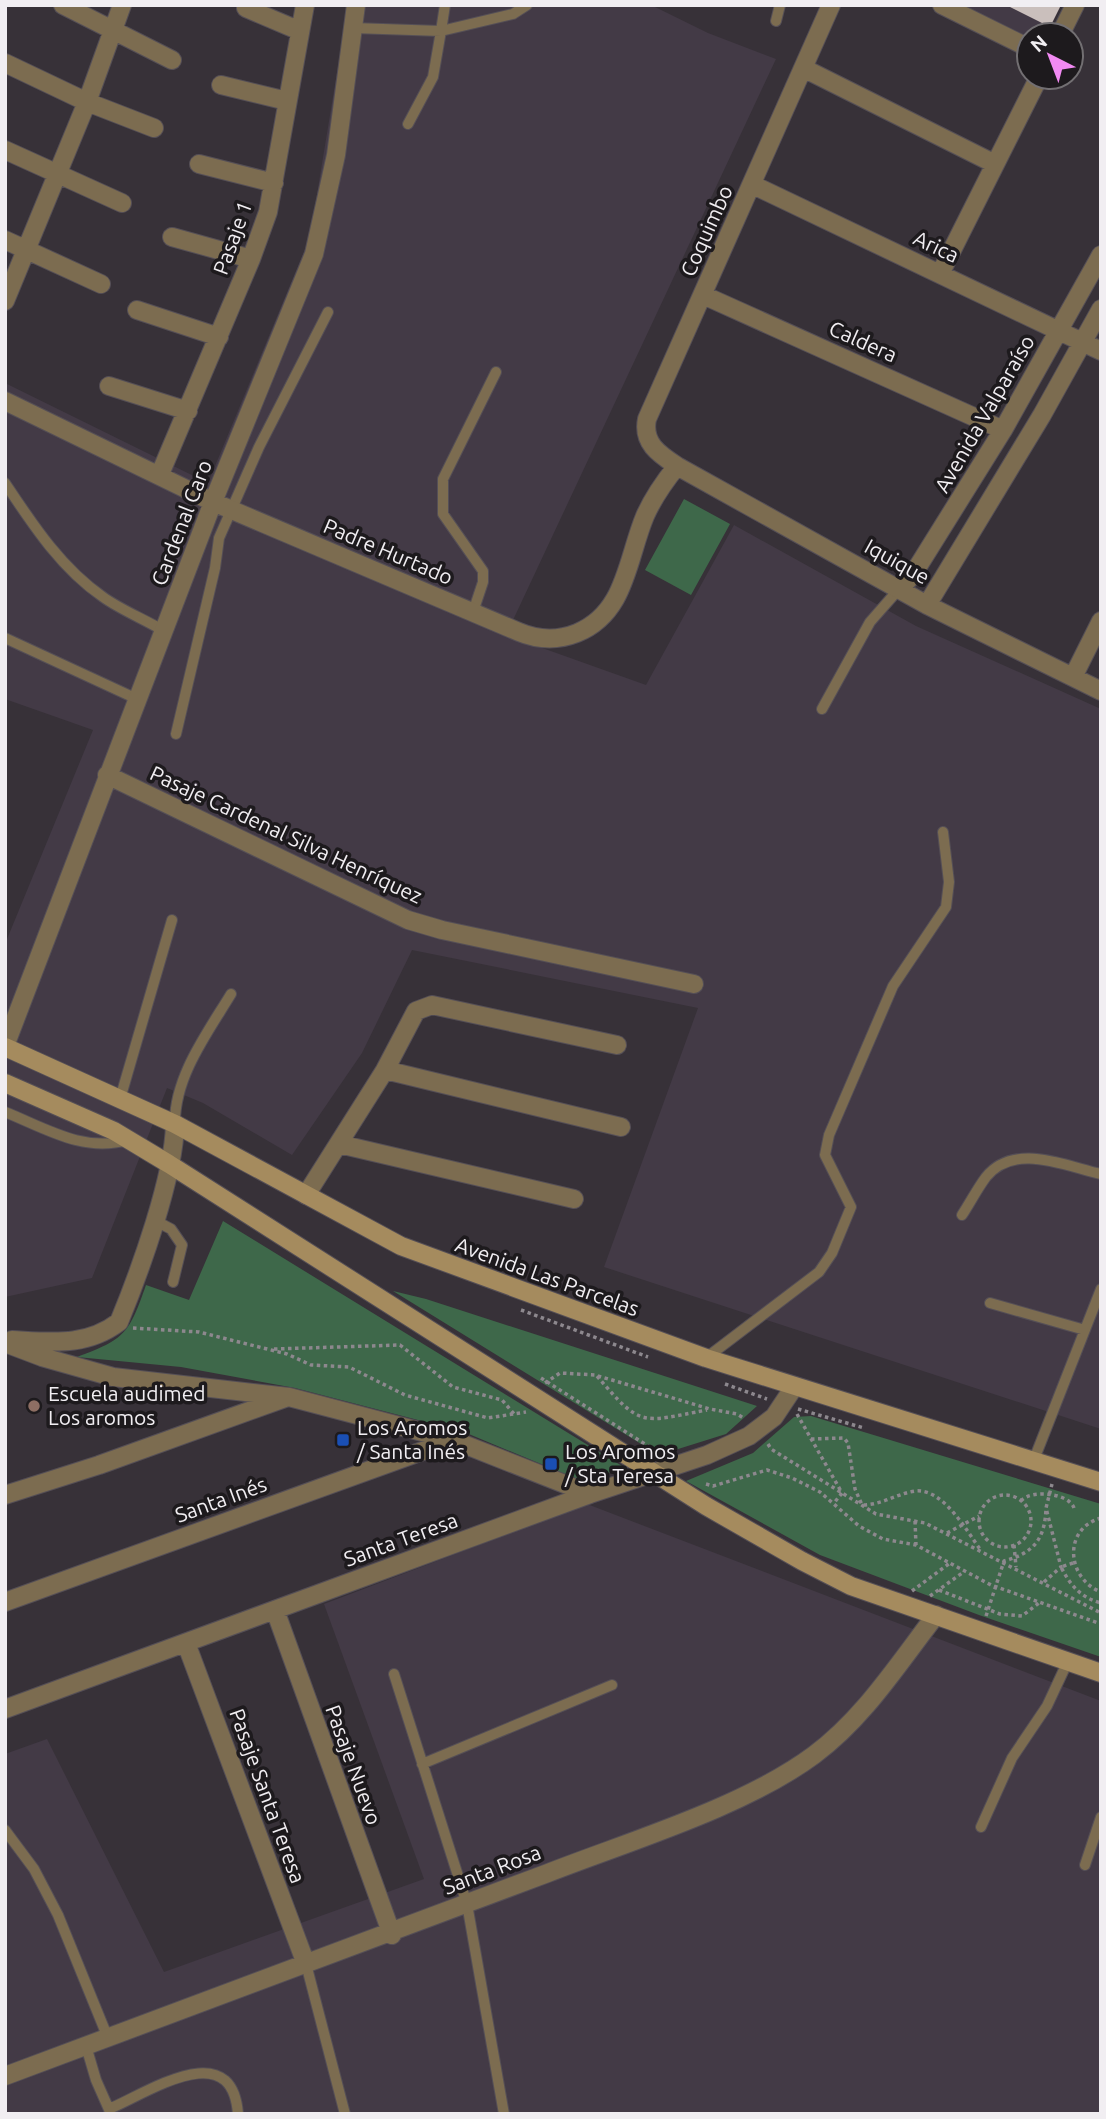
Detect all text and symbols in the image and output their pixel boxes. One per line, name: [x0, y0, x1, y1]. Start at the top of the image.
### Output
north arrow: [1015, 21, 1085, 91]
text: N: [1026, 30, 1051, 56]
street label: Coquimbo: [675, 181, 737, 280]
street label: Pasaje 1: [208, 198, 256, 278]
street label: Arica: [910, 225, 963, 267]
street label: Caldera: [826, 316, 901, 367]
street label: Avenida Valparaíso: [929, 331, 1039, 496]
street label: Cardenal Caro: [146, 456, 216, 589]
street label: Padre Hurtado: [320, 513, 457, 589]
street label: Iquique: [861, 534, 934, 589]
street label: Pasaje Cardenal Silva Henríquez: [147, 760, 426, 908]
street label: Avenida Las Parcelas: [452, 1232, 642, 1320]
place label: Escuela audimed Los aromos: [48, 1381, 206, 1429]
marker: Escuela audimed Los aromos: [26, 1398, 42, 1414]
place label: Los Aromos / Santa Inés: [356, 1415, 467, 1463]
marker: Los Aromos / Santa Inés: [335, 1432, 351, 1448]
place label: Los Aromos / Sta Teresa: [564, 1439, 675, 1487]
marker: Los Aromos / Sta Teresa: [543, 1456, 559, 1472]
street label: Santa Inés: [172, 1471, 270, 1527]
street label: Santa Teresa: [340, 1507, 461, 1571]
street label: Pasaje Nuevo: [321, 1702, 387, 1828]
street label: Pasaje Santa Teresa: [225, 1705, 311, 1886]
street label: Santa Rosa: [439, 1839, 544, 1899]

